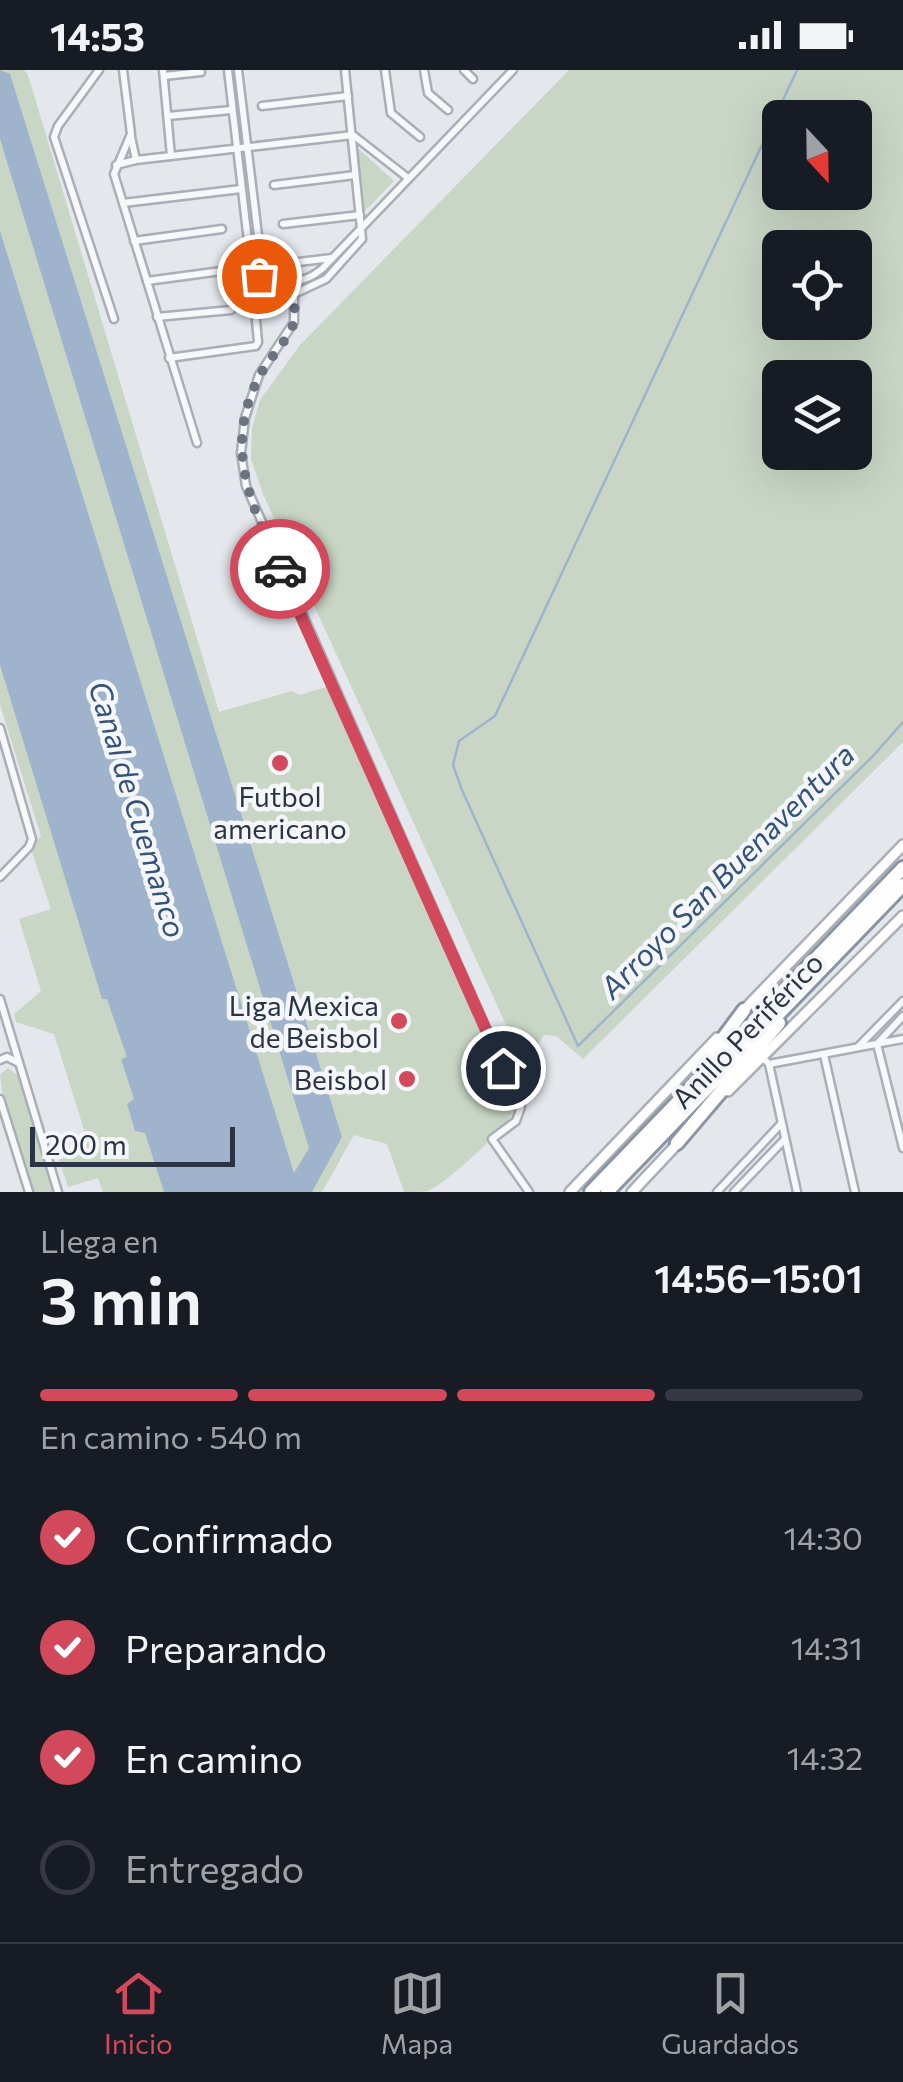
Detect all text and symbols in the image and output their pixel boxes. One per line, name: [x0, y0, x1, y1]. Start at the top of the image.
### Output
text: 14:53: [50, 12, 145, 59]
north arrow: [762, 100, 872, 210]
map controls: [762, 100, 872, 470]
button: locate: [762, 230, 872, 340]
pin: [217, 234, 302, 319]
icon: bag: [232, 249, 287, 304]
button: layers: [762, 360, 872, 470]
courier: [230, 519, 330, 619]
icon: car: [253, 542, 308, 597]
water label: Canal de Cuemanco: [82, 676, 196, 942]
water label: Arroyo San Buenaventura: [590, 735, 861, 1006]
marker: Futbol americano: [269, 752, 291, 774]
place label: Futbol americano: [213, 779, 347, 845]
street label: Anillo Periférico: [664, 945, 830, 1115]
place label: Liga Mexica de Beisbol: [229, 988, 379, 1054]
marker: Liga Mexica de Beisbol: [388, 1010, 410, 1032]
pin: [461, 1026, 546, 1111]
icon: home: [476, 1041, 531, 1096]
place label: Beisbol: [294, 1062, 387, 1096]
marker: Beisbol: [396, 1068, 418, 1090]
scale bar: [30, 1122, 235, 1166]
text: 200 m: [45, 1127, 127, 1161]
text: Llega en: [40, 1220, 159, 1260]
text: 14:56–15:01: [654, 1254, 863, 1301]
text: 3 min: [40, 1258, 202, 1337]
text: En camino · 540 m: [40, 1416, 302, 1456]
icon: check: [40, 1510, 95, 1565]
text: Confirmado: [125, 1514, 333, 1561]
text: 14:30: [783, 1517, 863, 1557]
icon: check: [40, 1620, 95, 1675]
text: Preparando: [125, 1624, 327, 1671]
text: 14:31: [791, 1627, 863, 1667]
icon: check: [40, 1730, 95, 1785]
text: En camino: [125, 1734, 303, 1781]
text: 14:32: [787, 1737, 863, 1777]
text: Entregado: [125, 1844, 304, 1891]
tab: Inicio: [104, 1966, 173, 2060]
tab: Mapa: [381, 1966, 453, 2060]
tab: Guardados: [661, 1966, 799, 2060]

